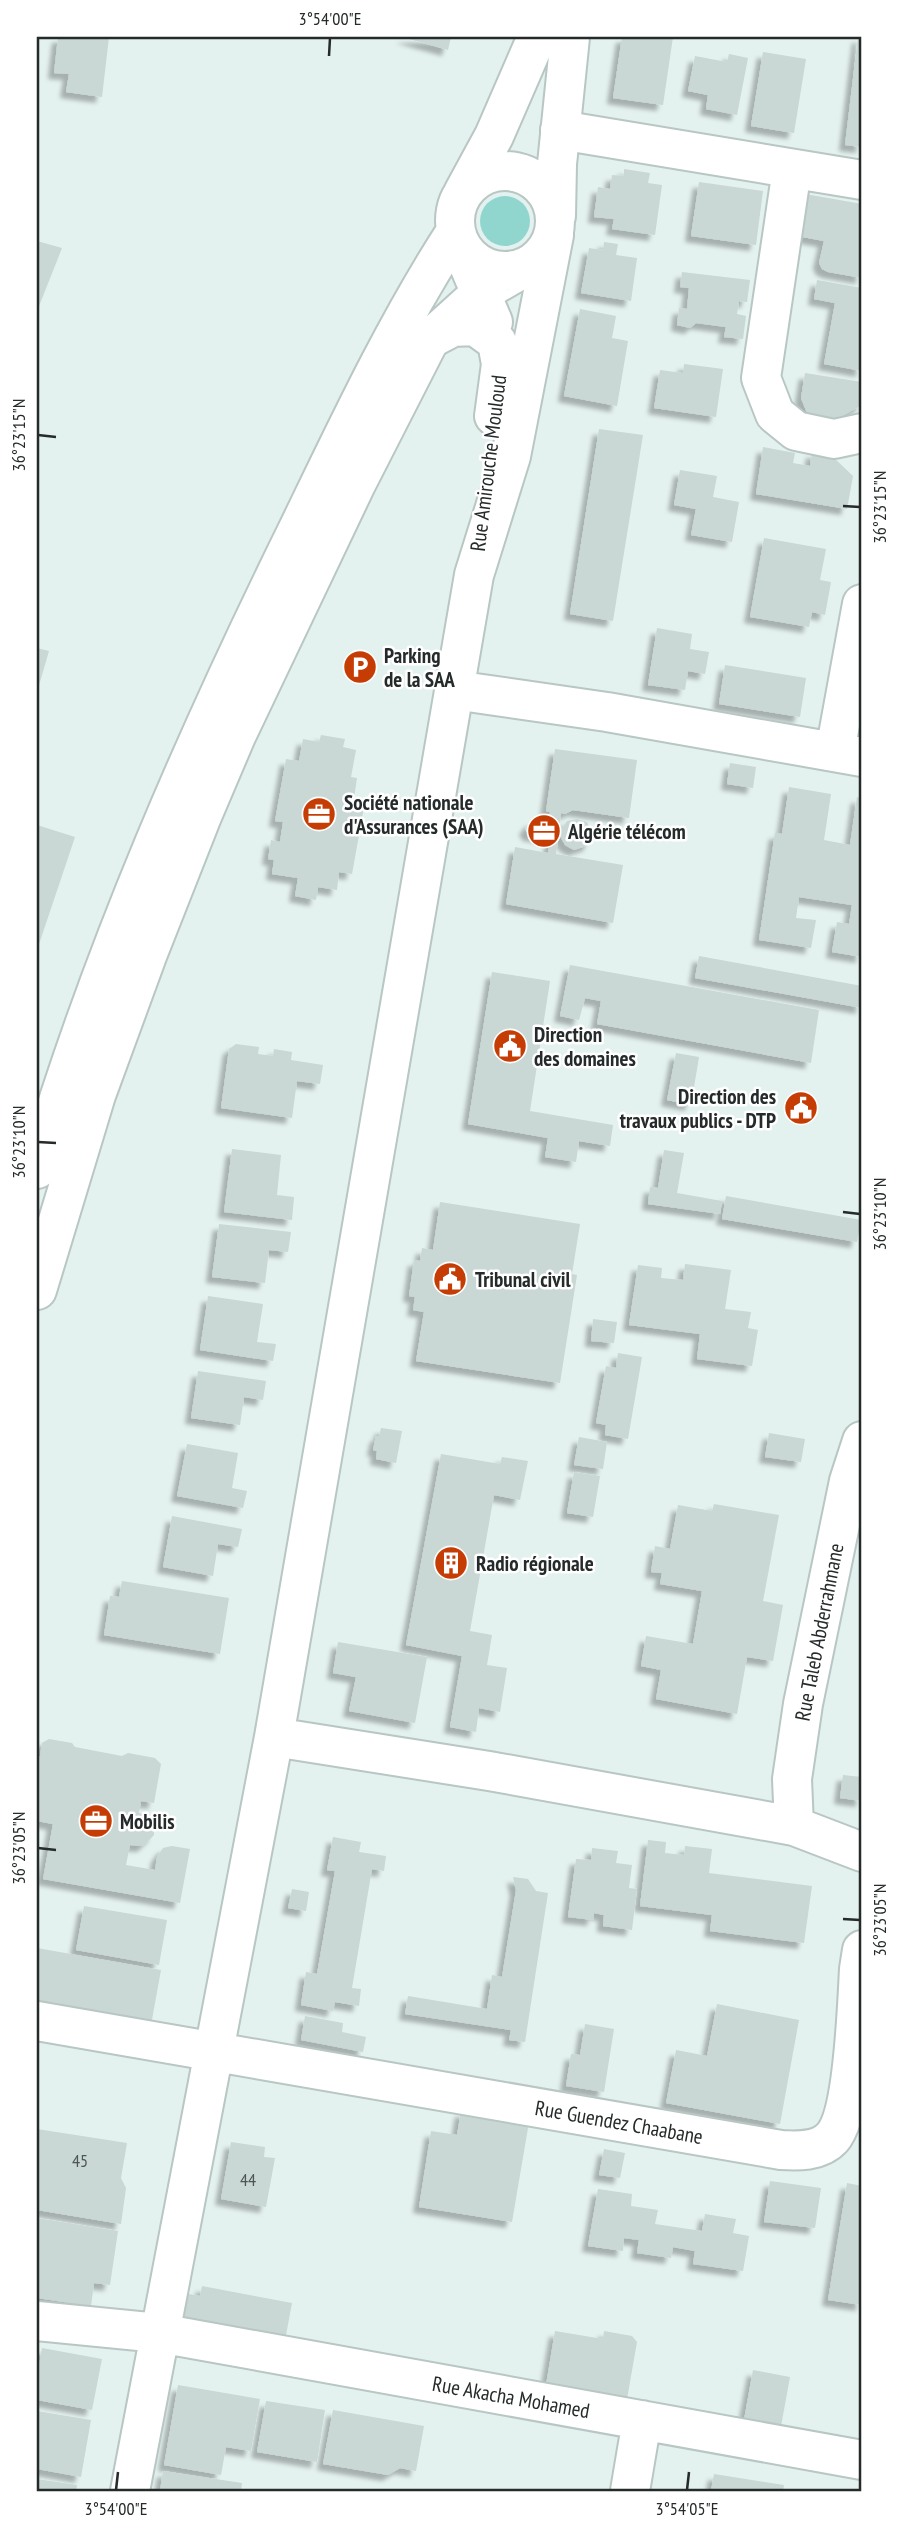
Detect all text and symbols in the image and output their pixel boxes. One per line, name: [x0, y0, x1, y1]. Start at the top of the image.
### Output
text: 3°54'00"E: [299, 7, 361, 30]
street label: Rue Amirouche Mouloud: [464, 373, 512, 553]
text: 36°23'15"N: [7, 399, 30, 471]
text: 36°23'15"N: [868, 471, 891, 543]
place label: Parking de la SAA: [384, 642, 455, 693]
parking icon: Parking de la SAA: [341, 648, 379, 686]
place label: Société nationale d'Assurances (SAA): [344, 789, 484, 840]
office icon: Société nationale d'Assurances (SAA): [300, 795, 338, 833]
office icon: Algérie télécom: [525, 812, 563, 850]
place label: Algérie télécom: [567, 818, 686, 845]
place label: Direction des domaines: [534, 1021, 636, 1072]
public building icon: Direction des domaines: [491, 1027, 529, 1065]
place label: Direction des travaux publics - DTP: [620, 1083, 776, 1134]
public building icon: Direction des travaux publics - DTP: [782, 1089, 820, 1127]
text: 36°23'10"N: [7, 1106, 30, 1178]
text: 36°23'10"N: [868, 1178, 891, 1250]
public building icon: Tribunal civil: [431, 1260, 469, 1298]
place label: Tribunal civil: [475, 1266, 571, 1293]
street label: Rue Taleb Abderrahmane: [789, 1541, 849, 1723]
building icon: Radio régionale: [432, 1544, 470, 1582]
place label: Radio régionale: [476, 1550, 594, 1577]
office icon: Mobilis: [77, 1802, 115, 1840]
place label: Mobilis: [120, 1808, 175, 1835]
text: 36°23'05"N: [7, 1812, 30, 1884]
text: 36°23'05"N: [868, 1884, 891, 1956]
street label: Rue Guendez Chaabane: [533, 2094, 705, 2150]
house number: 45: [72, 2149, 88, 2172]
house number: 44: [240, 2168, 256, 2191]
street label: Rue Akacha Mohamed: [430, 2370, 592, 2424]
text: 3°54'00"E: [85, 2497, 147, 2520]
text: 3°54'05"E: [656, 2497, 718, 2520]

